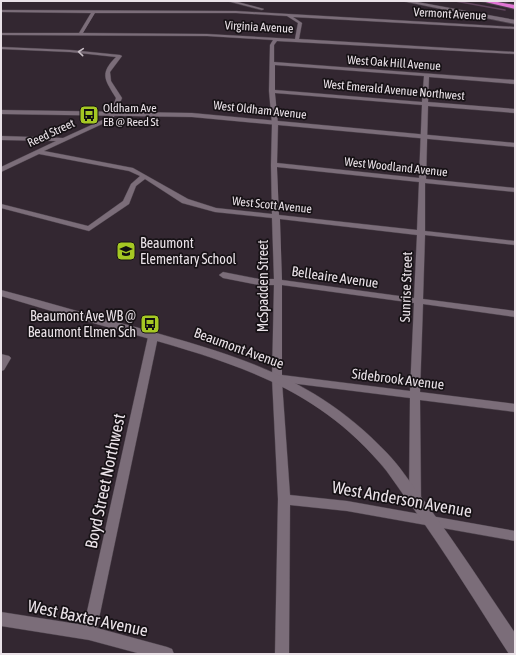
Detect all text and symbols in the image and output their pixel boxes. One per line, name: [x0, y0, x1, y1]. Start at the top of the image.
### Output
street label: Vermont Avenue: [413, 5, 487, 23]
street label: Virginia Avenue: [224, 18, 294, 36]
one-way arrow: [78, 48, 84, 57]
street label: West Oak Hill Avenue: [347, 53, 441, 73]
street label: West Emerald Avenue Northwest: [323, 77, 466, 103]
street label: West Oldham Avenue: [213, 98, 307, 122]
place label: Oldham Ave EB @ Reed St: [103, 101, 160, 129]
bus stop icon: Oldham Ave EB @ Reed St: [78, 104, 100, 126]
street label: Reed Street: [25, 116, 77, 150]
street label: West Woodland Avenue: [344, 155, 448, 179]
street label: West Scott Avenue: [231, 194, 313, 216]
place label: Beaumont Elementary School: [140, 235, 236, 267]
school or university icon: Beaumont Elementary School: [115, 240, 137, 262]
street label: McSpadden Street: [255, 240, 271, 332]
street label: Sunrise Street: [397, 251, 415, 323]
street label: Belleaire Avenue: [291, 263, 379, 291]
place label: Beaumont Ave WB @ Beaumont Elmen Sch: [28, 308, 136, 340]
bus stop icon: Beaumont Ave WB @ Beaumont Elmen Sch: [139, 313, 161, 335]
street label: Beaumont Avenue: [192, 324, 286, 372]
street label: Sidebrook Avenue: [351, 365, 445, 393]
street label: Boyd Street Northwest: [81, 412, 129, 550]
street label: West Anderson Avenue: [330, 477, 474, 521]
street label: West Baxter Avenue: [26, 595, 150, 641]

